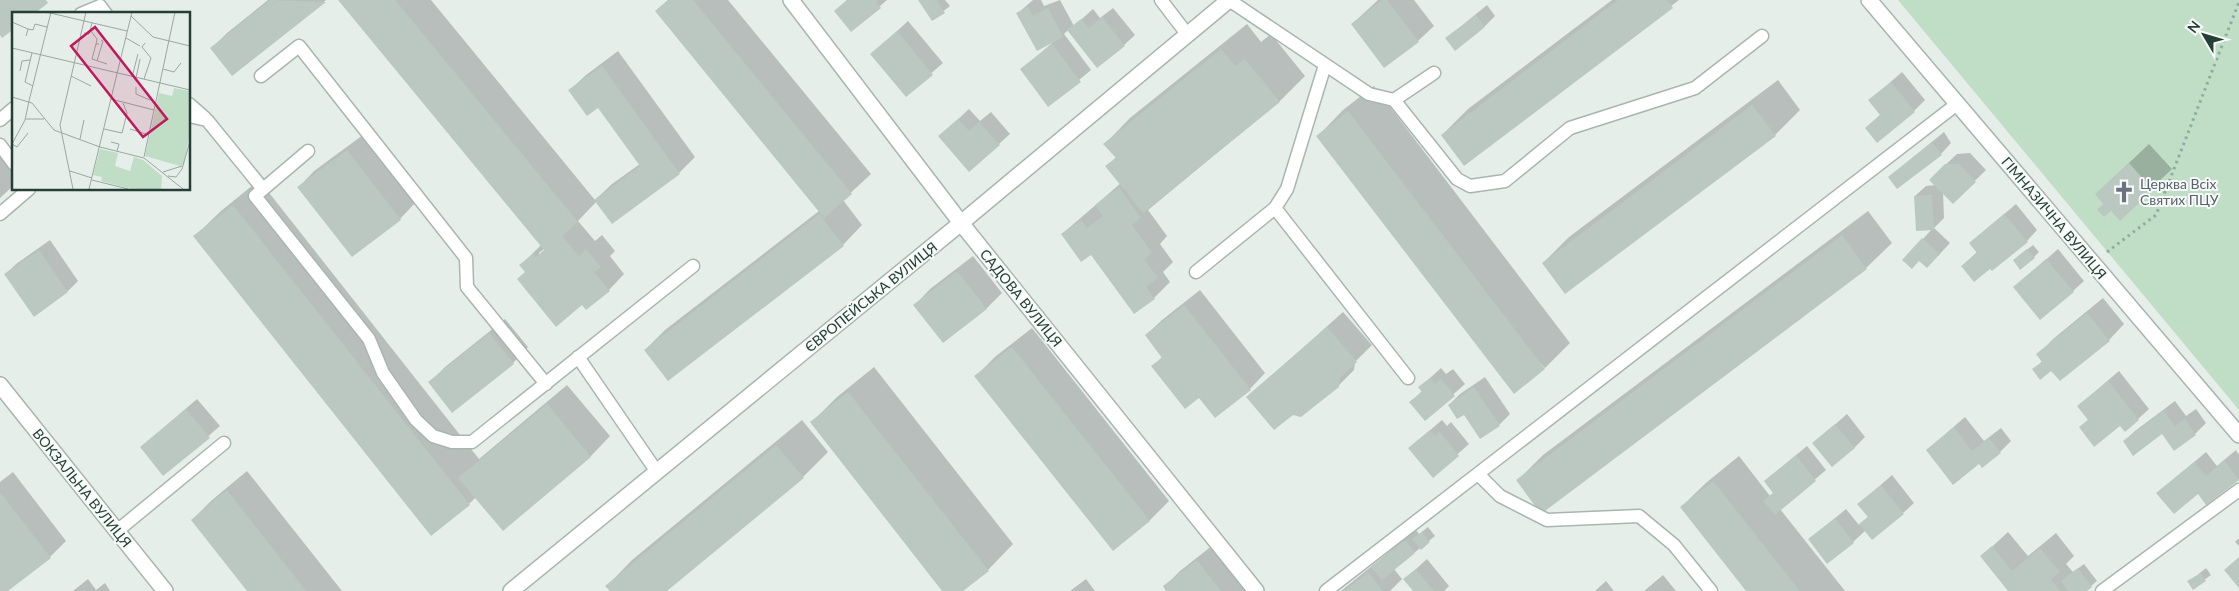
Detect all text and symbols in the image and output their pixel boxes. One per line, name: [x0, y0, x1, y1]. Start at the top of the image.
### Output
north arrow: [2179, 10, 2229, 60]
inset map: [12, 12, 190, 190]
text: N: [2183, 17, 2203, 36]
street label: ГІМНАЗИЧНА ВУЛИЦЯ: [1998, 153, 2110, 282]
place label: Церква Всіх Святих ПЦУ: [2140, 175, 2219, 208]
church icon: Церква Всіх Святих ПЦУ: [2111, 179, 2137, 205]
street label: ЄВРОПЕЙСЬКА ВУЛИЦЯ: [801, 238, 940, 355]
street label: САДОВА ВУЛИЦЯ: [977, 245, 1066, 350]
street label: ВОКЗАЛЬНА ВУЛИЦЯ: [29, 425, 135, 550]

